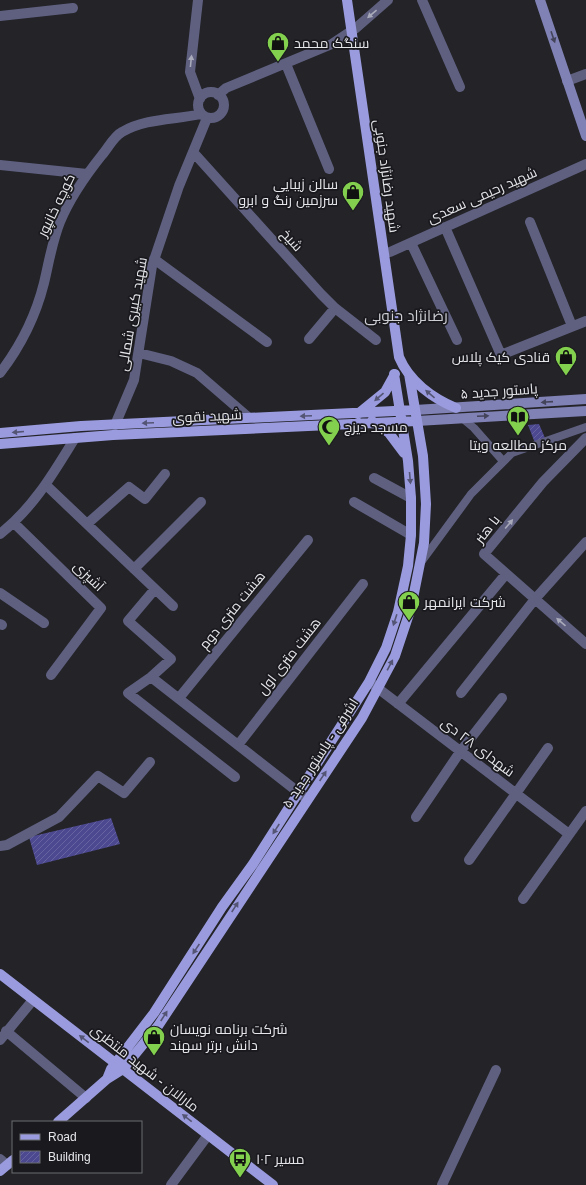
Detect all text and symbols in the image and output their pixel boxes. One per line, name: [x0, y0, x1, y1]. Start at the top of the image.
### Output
one-way arrow: [367, 9, 377, 18]
shop icon: سنگک محمد: [265, 30, 291, 63]
one-way arrow: [550, 31, 556, 43]
place label: سنگک محمد: [294, 35, 369, 51]
one-way arrow: [188, 55, 194, 67]
street label: شهید رضانژاد جنوبی: [371, 118, 403, 234]
street label: شهید رحیمی سعدی: [425, 164, 539, 226]
street label: کوچه خانپور: [33, 171, 80, 241]
place label: سالن زیبایی سرزمین رنگ و ابرو: [238, 176, 338, 208]
shop icon: سالن زیبایی سرزمین رنگ و ابرو: [340, 179, 366, 212]
street label: شیخ: [277, 226, 306, 255]
street label: شهید کبیری شمالی: [114, 256, 150, 372]
district label: رضانژاد جنوبی: [364, 307, 448, 326]
shop icon: قنادی کیک پلاس: [553, 344, 579, 377]
place label: قنادی کیک پلاس: [452, 349, 550, 367]
street label: پاستور جدید ۵: [460, 380, 538, 404]
one-way arrow: [425, 390, 436, 399]
one-way arrow: [374, 392, 384, 402]
one-way arrow: [541, 398, 553, 405]
library icon: مرکز مطالعه ویتا: [505, 404, 531, 437]
street label: شهید نقوی: [172, 406, 242, 426]
one-way arrow: [299, 413, 312, 419]
one-way arrow: [477, 413, 489, 420]
mosque icon: مسجد دیزج: [316, 414, 342, 447]
one-way arrow: [142, 419, 154, 426]
place label: مسجد دیزج: [344, 419, 408, 436]
one-way arrow: [12, 428, 24, 435]
place label: مرکز مطالعه ویتا: [469, 437, 567, 453]
one-way arrow: [406, 472, 413, 484]
street label: با هنر: [470, 512, 503, 547]
one-way arrow: [504, 519, 513, 529]
street label: آشپزی: [69, 558, 108, 596]
street label: هشت متری دوم: [196, 568, 270, 653]
shop icon: شرکت ایرانمهر: [396, 589, 422, 622]
place label: شرکت ایرانمهر: [423, 594, 506, 610]
street label: هشت متری اول: [254, 614, 325, 698]
one-way arrow: [392, 614, 398, 626]
one-way arrow: [555, 617, 566, 626]
one-way arrow: [387, 659, 394, 671]
street label: اشرفی - پاستور جدید ۵: [279, 695, 363, 812]
street label: شهدای ۲۸ دی: [438, 714, 518, 780]
one-way arrow: [319, 771, 327, 781]
one-way arrow: [272, 823, 279, 835]
one-way arrow: [232, 902, 239, 913]
one-way arrow: [192, 944, 200, 954]
one-way arrow: [160, 1011, 168, 1021]
street label: مارالان - شهید منتظری: [88, 1021, 202, 1115]
place label: شرکت برنامه نویسان دانش برتر سهند: [170, 1021, 287, 1053]
shop icon: شرکت برنامه نویسان دانش برتر سهند: [141, 1024, 167, 1057]
one-way arrow: [78, 1034, 89, 1043]
one-way arrow: [181, 1114, 192, 1123]
legend: [12, 1121, 142, 1173]
text: Road: [48, 1130, 77, 1144]
bus stop icon: مسیر ۱۰۲: [227, 1146, 253, 1179]
text: Building: [48, 1150, 91, 1164]
place label: مسیر ۱۰۲: [256, 1151, 304, 1167]

